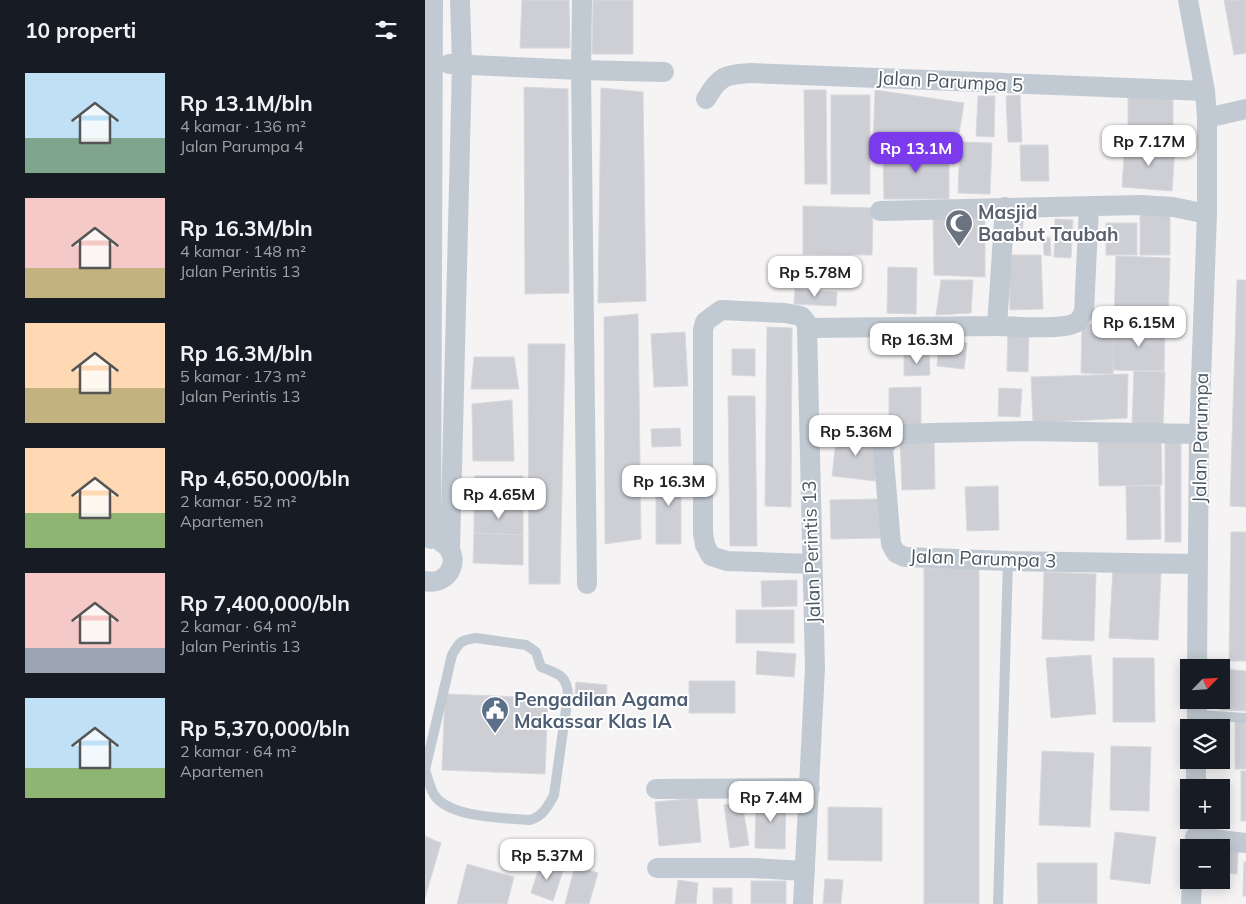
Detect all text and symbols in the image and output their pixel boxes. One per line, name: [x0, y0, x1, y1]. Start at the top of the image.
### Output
icon: filters: [372, 16, 400, 44]
text: 10 properti: [25, 17, 136, 43]
street label: Jalan Parumpa 5: [876, 65, 1024, 97]
text: Rp 13.1M/bln: [180, 90, 313, 116]
icon: home: [65, 93, 125, 153]
text: 4 kamar · 136 m²: [180, 116, 306, 136]
pin: Rp 7.17M: [1097, 124, 1201, 167]
text: Rp 7.17M: [1113, 131, 1185, 151]
pin: Rp 13.1M: [864, 132, 968, 174]
text: Jalan Parumpa 4: [180, 136, 304, 156]
text: Rp 13.1M: [880, 138, 952, 158]
place label: Masjid Baabut Taubah: [978, 200, 1119, 246]
mosque icon: Masjid Baabut Taubah: [944, 208, 974, 247]
text: Rp 16.3M/bln: [180, 215, 313, 241]
icon: home: [65, 218, 125, 278]
text: 4 kamar · 148 m²: [180, 241, 306, 261]
pin: Rp 5.78M: [763, 256, 867, 298]
text: Jalan Perintis 13: [180, 261, 300, 281]
text: Rp 5.78M: [779, 262, 851, 282]
pin: Rp 6.15M: [1087, 306, 1191, 348]
text: Rp 6.15M: [1103, 312, 1175, 332]
pin: Rp 16.3M: [865, 322, 969, 365]
text: Rp 16.3M: [881, 329, 953, 349]
text: Rp 16.3M/bln: [180, 340, 313, 366]
icon: home: [65, 343, 125, 403]
text: 5 kamar · 173 m²: [180, 366, 306, 386]
street label: Jalan Parumpa: [1187, 373, 1213, 503]
text: Jalan Perintis 13: [180, 386, 300, 406]
pin: Rp 5.36M: [804, 414, 908, 457]
text: Rp 5.36M: [820, 421, 892, 441]
pin: Rp 16.3M: [617, 464, 721, 507]
text: Rp 4,650,000/bln: [180, 465, 350, 491]
icon: home: [65, 468, 125, 528]
text: Rp 16.3M: [633, 471, 705, 491]
pin: Rp 4.65M: [447, 478, 551, 520]
street label: Jalan Perintis 13: [797, 480, 825, 624]
text: Rp 4.65M: [463, 484, 535, 504]
text: 2 kamar · 52 m²: [180, 491, 297, 511]
text: Apartemen: [180, 511, 264, 531]
street label: Jalan Parumpa 3: [909, 543, 1057, 573]
text: Rp 7,400,000/bln: [180, 590, 350, 616]
icon: home: [65, 593, 125, 653]
text: 2 kamar · 64 m²: [180, 616, 297, 636]
text: Jalan Perintis 13: [180, 636, 300, 656]
north arrow: [1180, 659, 1230, 709]
map controls: [1180, 659, 1230, 889]
place label: Pengadilan Agama Makassar Klas IA: [514, 687, 688, 733]
public building icon: Pengadilan Agama Makassar Klas IA: [480, 695, 510, 734]
text: Rp 5,370,000/bln: [180, 715, 350, 741]
icon: home: [65, 718, 125, 778]
button: layers: [1180, 719, 1230, 769]
text: 2 kamar · 64 m²: [180, 741, 297, 761]
text: Apartemen: [180, 761, 264, 781]
button: +: [1180, 779, 1230, 829]
pin: Rp 7.4M: [725, 780, 817, 823]
text: Rp 7.4M: [740, 787, 802, 807]
pin: Rp 5.37M: [495, 838, 599, 881]
button: −: [1180, 839, 1230, 889]
text: Rp 5.37M: [511, 845, 583, 865]

